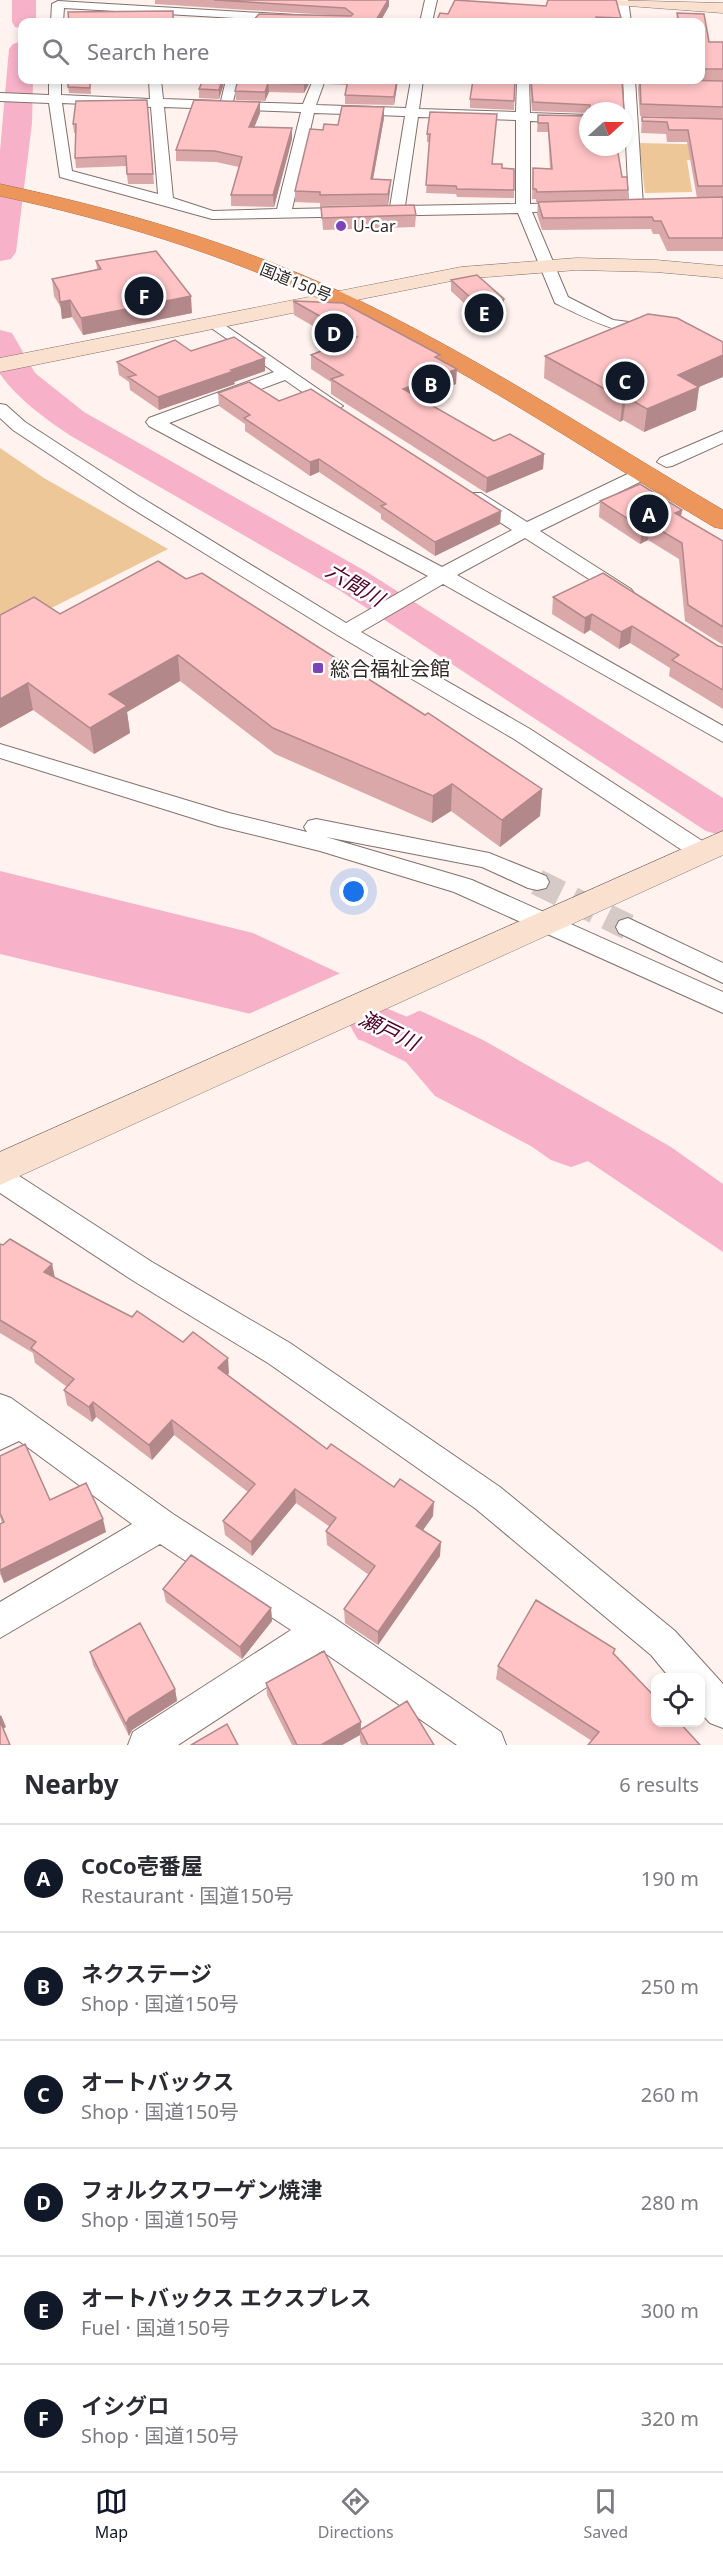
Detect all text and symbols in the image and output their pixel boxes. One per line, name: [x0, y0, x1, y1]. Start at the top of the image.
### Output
search box: [18, 18, 705, 84]
icon: search: [39, 35, 72, 68]
text: Search here: [87, 36, 209, 66]
north arrow: [579, 102, 633, 156]
place label: U-Car: [353, 215, 396, 237]
marker: U-Car: [334, 219, 348, 233]
street label: 国道150号: [257, 258, 335, 306]
pin: F: [124, 274, 164, 318]
pin: E: [464, 290, 504, 336]
pin: D: [314, 310, 354, 356]
pin: C: [606, 358, 644, 404]
pin: B: [412, 362, 450, 406]
pin: A: [630, 492, 668, 536]
water label: 六間川: [321, 556, 391, 613]
place label: 総合福祉会館: [330, 655, 450, 682]
marker: 総合福祉会館: [311, 661, 325, 675]
your location: [339, 877, 368, 906]
water label: 瀬戸川: [355, 1004, 425, 1057]
map controls: [651, 1673, 705, 1727]
button: locate: [651, 1673, 705, 1727]
text: Nearby: [24, 1766, 119, 1802]
text: 6 results: [619, 1771, 699, 1798]
text: CoCo壱番屋: [81, 1850, 203, 1880]
text: A: [37, 1865, 50, 1892]
text: 190 m: [641, 1865, 699, 1892]
text: Restaurant · 国道150号: [81, 1882, 294, 1909]
text: ネクステージ: [81, 1958, 212, 1988]
text: B: [37, 1973, 50, 2000]
text: 250 m: [641, 1973, 699, 2000]
text: Shop · 国道150号: [81, 1990, 239, 2017]
text: オートバックス: [81, 2066, 234, 2096]
text: C: [37, 2081, 50, 2108]
text: 260 m: [641, 2081, 699, 2108]
text: Shop · 国道150号: [81, 2098, 239, 2125]
text: フォルクスワーゲン焼津: [81, 2174, 322, 2204]
text: D: [36, 2189, 51, 2216]
text: 280 m: [641, 2189, 699, 2216]
text: Shop · 国道150号: [81, 2206, 239, 2233]
text: オートバックス エクスプレス: [81, 2282, 371, 2312]
text: E: [38, 2297, 49, 2324]
text: 300 m: [641, 2297, 699, 2324]
text: Fuel · 国道150号: [81, 2314, 230, 2341]
text: イシグロ: [81, 2390, 169, 2420]
text: F: [38, 2405, 49, 2432]
text: 320 m: [641, 2405, 699, 2432]
text: Shop · 国道150号: [81, 2422, 239, 2449]
tab: Map: [95, 2485, 128, 2543]
tab: Directions: [318, 2485, 394, 2543]
tab: Saved: [583, 2485, 628, 2543]

